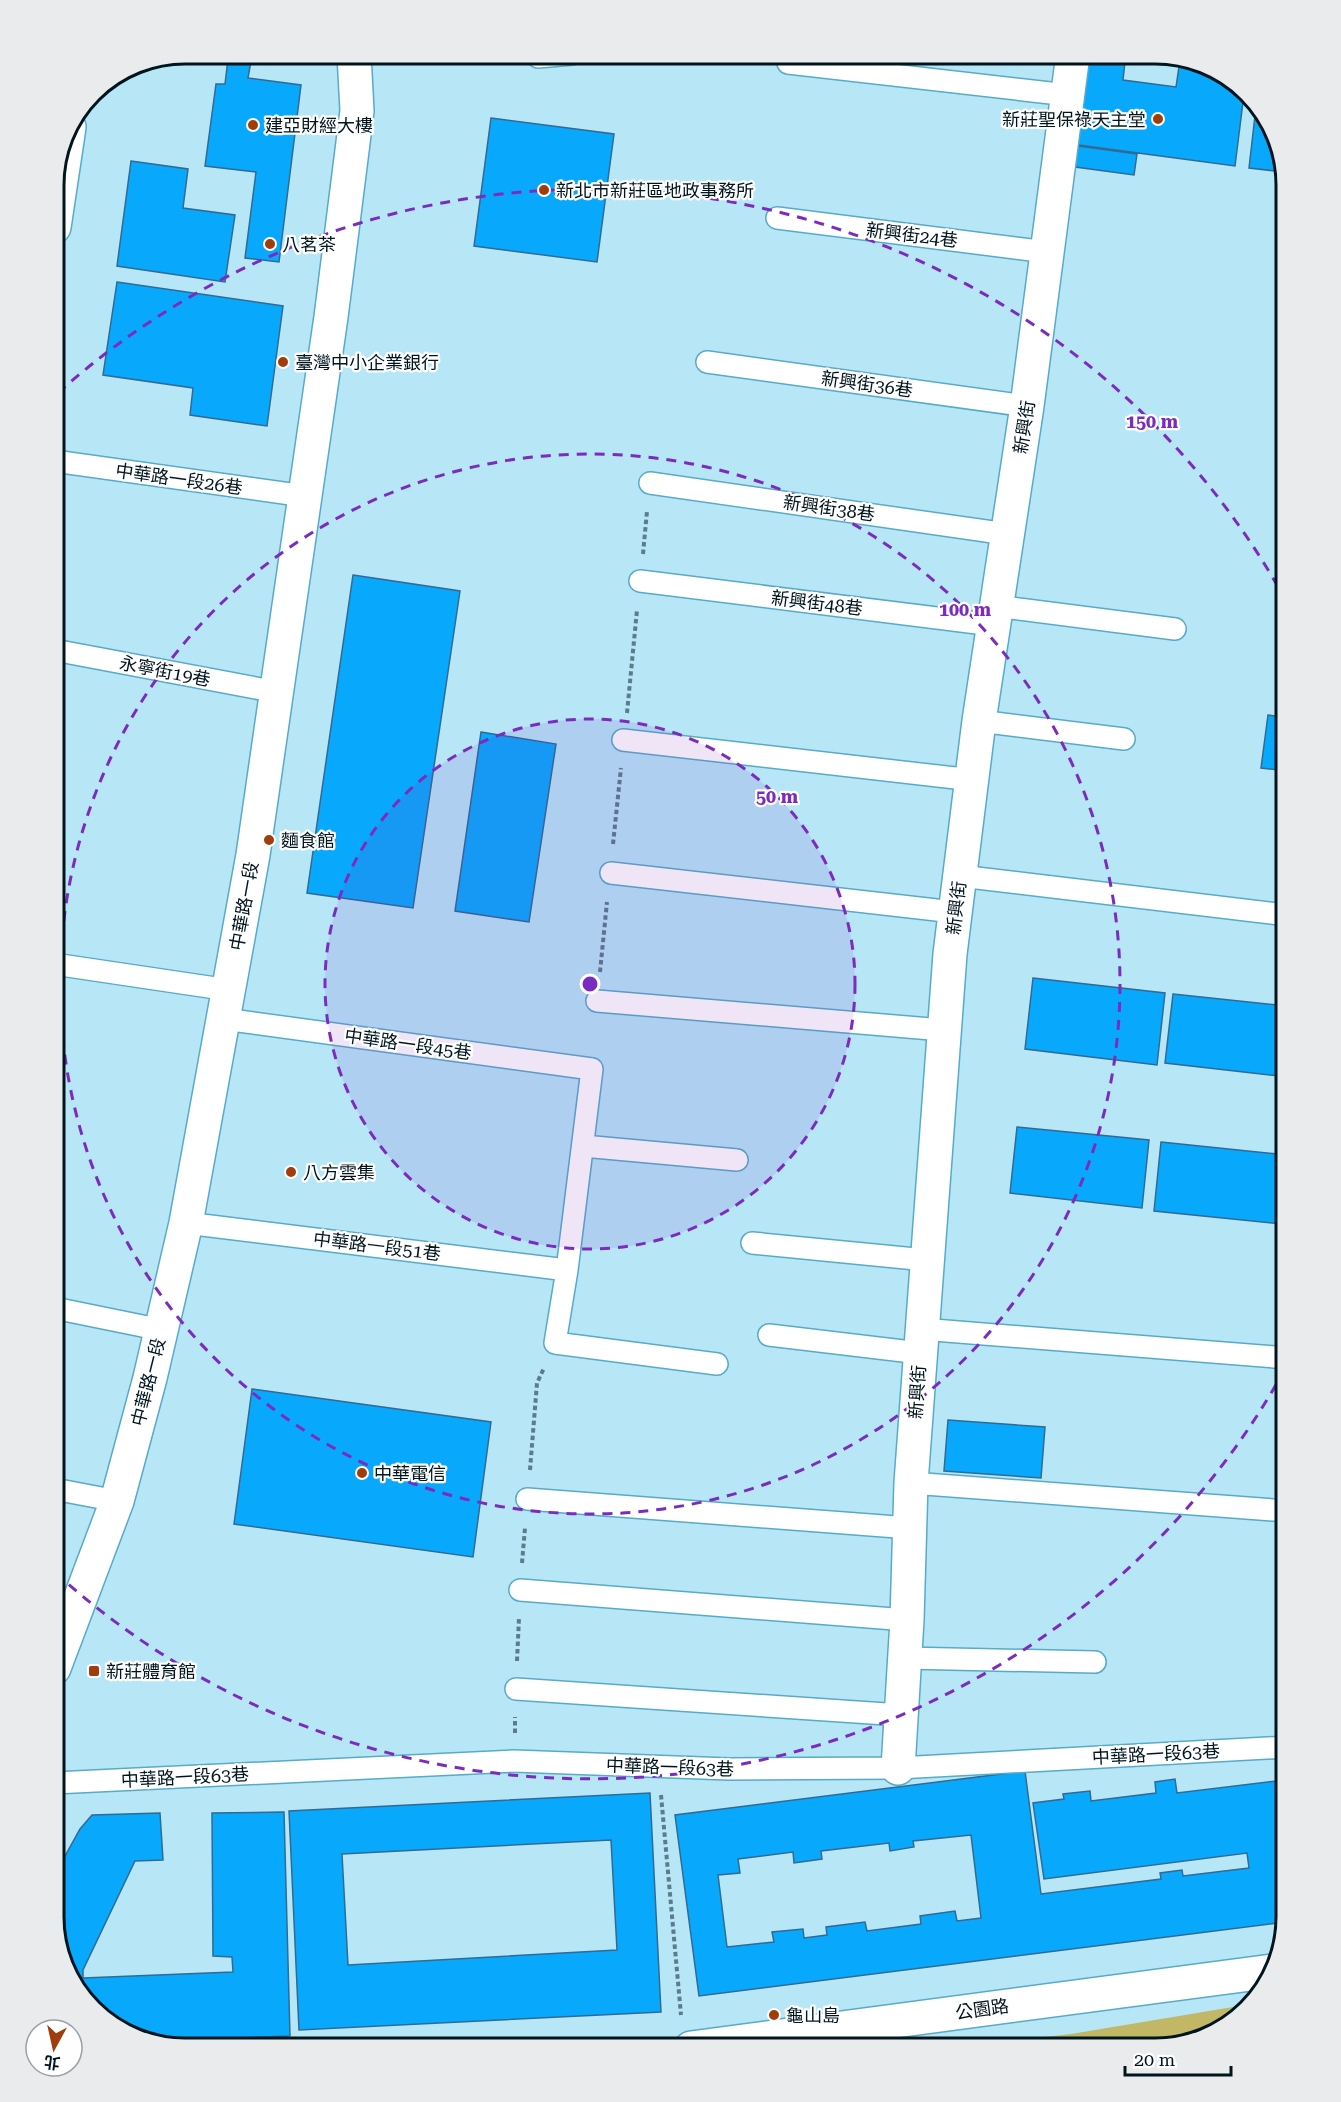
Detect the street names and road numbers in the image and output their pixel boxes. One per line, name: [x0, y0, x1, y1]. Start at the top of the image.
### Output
street label: 新興街24巷: [865, 219, 959, 251]
street label: 新興街36巷: [820, 367, 914, 401]
street label: 新興街: [1009, 399, 1039, 455]
street label: 中華路一段26巷: [114, 460, 244, 498]
street label: 新興街38巷: [782, 491, 876, 525]
street label: 新興街48巷: [770, 587, 864, 619]
street label: 永寧街19巷: [118, 652, 212, 690]
street label: 中華路一段: [226, 860, 262, 952]
street label: 新興街: [942, 880, 970, 936]
street label: 中華路一段45巷: [343, 1025, 473, 1063]
street label: 中華路一段51巷: [312, 1228, 442, 1264]
street label: 中華路一段: [127, 1336, 169, 1428]
street label: 新興街: [905, 1364, 929, 1420]
street label: 中華路一段63巷: [1091, 1740, 1221, 1768]
street label: 中華路一段63巷: [606, 1754, 734, 1780]
street label: 中華路一段63巷: [120, 1763, 250, 1791]
street label: 公園路: [954, 1995, 1010, 2023]

